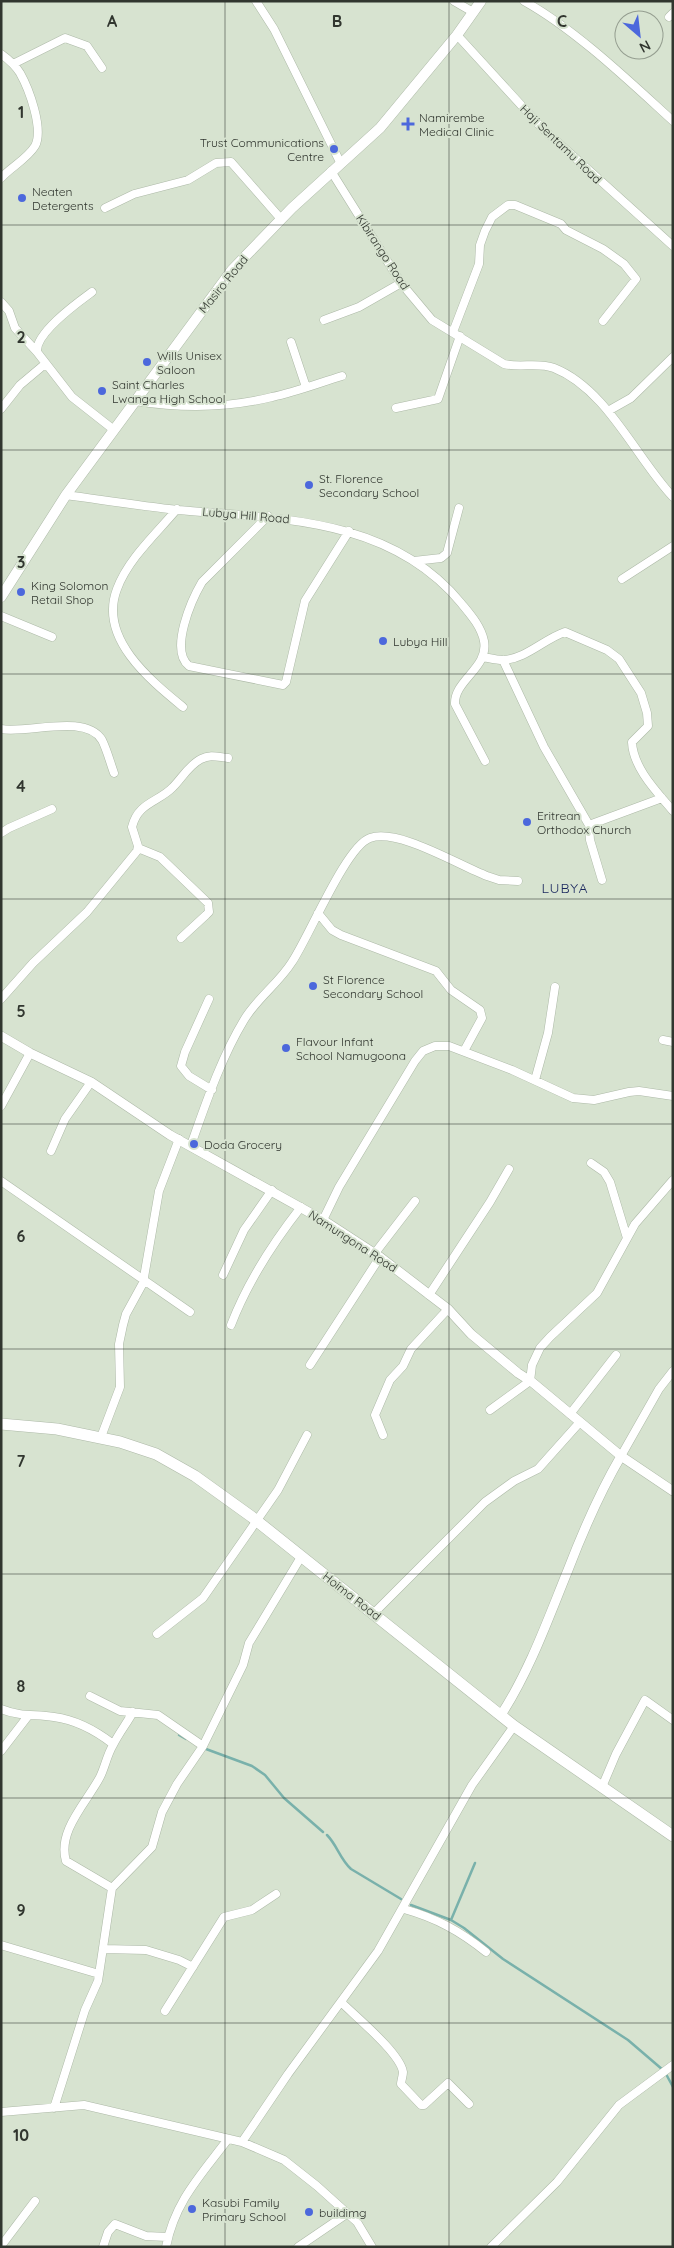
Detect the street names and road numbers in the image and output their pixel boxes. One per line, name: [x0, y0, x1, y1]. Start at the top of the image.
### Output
street label: Haji Sentamu Road: [517, 101, 605, 187]
street label: Kibirango Road: [353, 212, 413, 292]
street label: Masiro Road: [195, 252, 251, 316]
street label: Lubya Hill Road: [202, 504, 290, 526]
street label: Namungona Road: [306, 1207, 400, 1275]
street label: Hoima Road: [320, 1569, 384, 1623]

